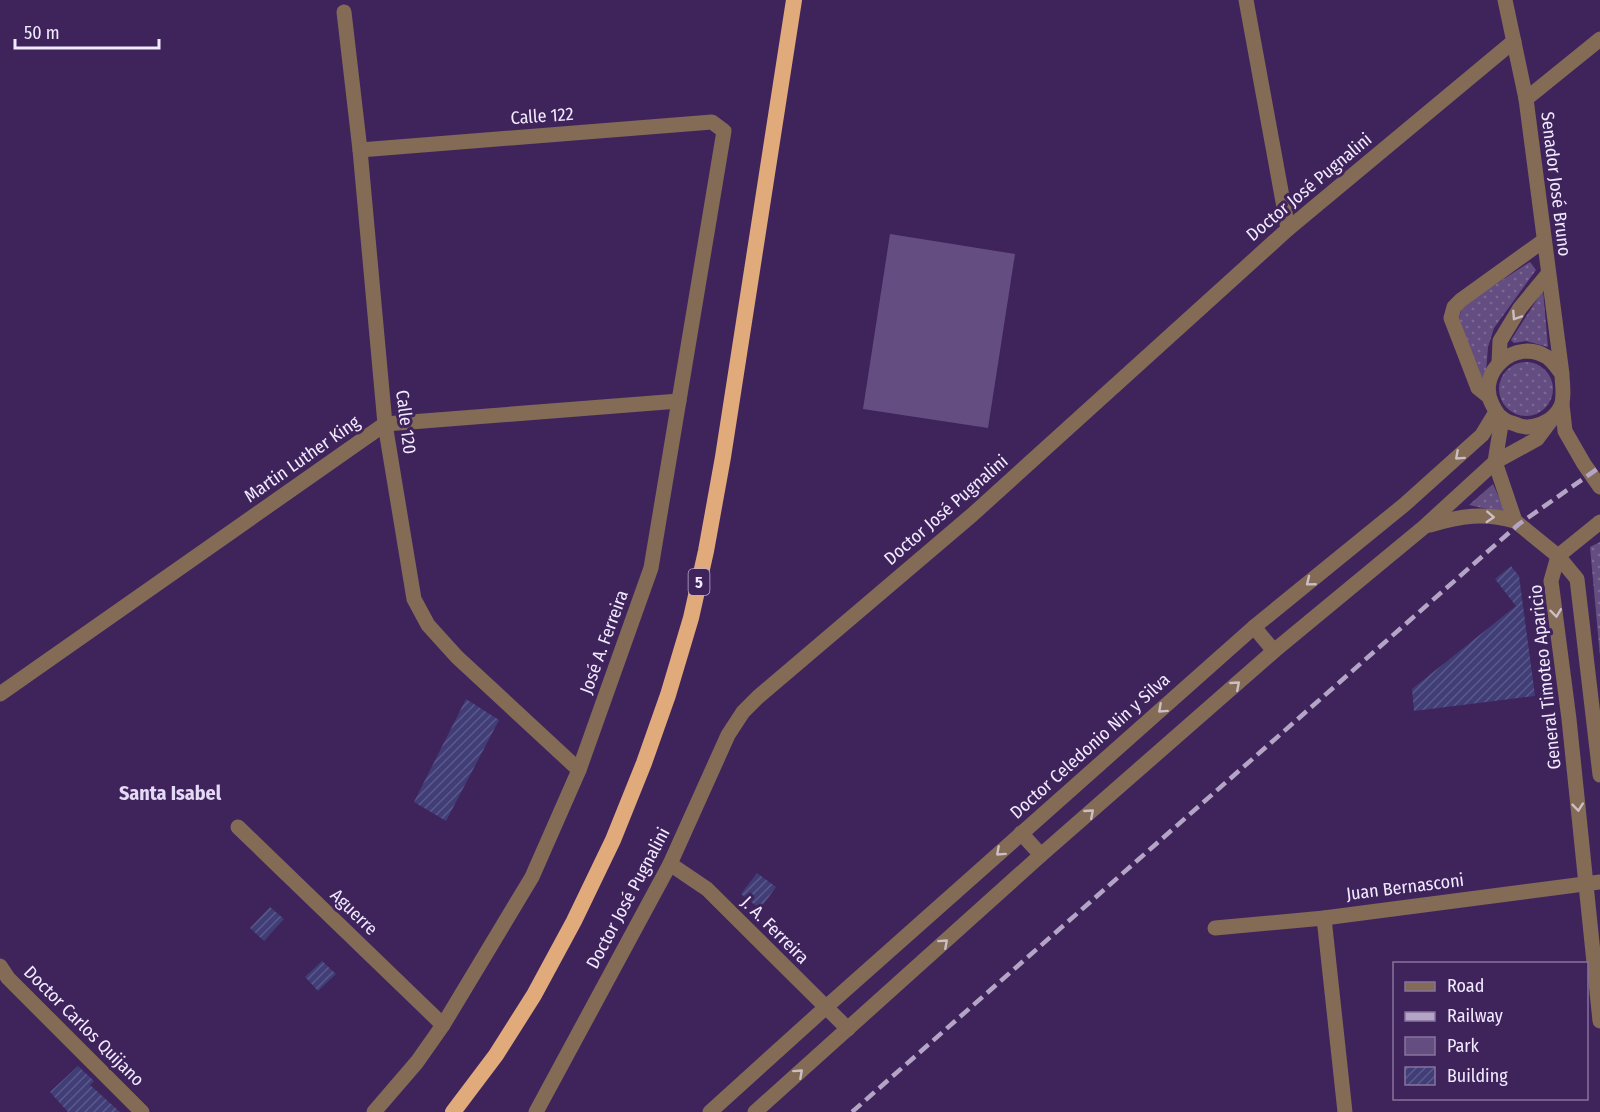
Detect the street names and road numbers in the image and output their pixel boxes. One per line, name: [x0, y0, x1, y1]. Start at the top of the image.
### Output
street label: Calle 122: [510, 103, 574, 129]
street label: Senador José Bruno: [1536, 110, 1576, 258]
street label: Doctor José Pugnalini: [1242, 128, 1376, 246]
street label: Calle 120: [391, 389, 421, 455]
street label: Martin Luther King: [240, 411, 364, 507]
street label: Doctor José Pugnalini: [880, 450, 1012, 570]
road number: 5: [688, 569, 710, 595]
street label: General Timoteo Aparicio: [1524, 584, 1566, 770]
street label: José A. Ferreira: [575, 587, 633, 697]
street label: Doctor Celedonio Nin y Silva: [1006, 668, 1175, 824]
street label: Doctor José Pugnalini: [582, 824, 674, 972]
street label: Juan Bernasconi: [1345, 869, 1465, 905]
street label: Aguerre: [326, 884, 382, 940]
street label: J. A. Ferreira: [737, 892, 814, 969]
street label: Doctor Carlos Quijano: [19, 961, 149, 1091]

